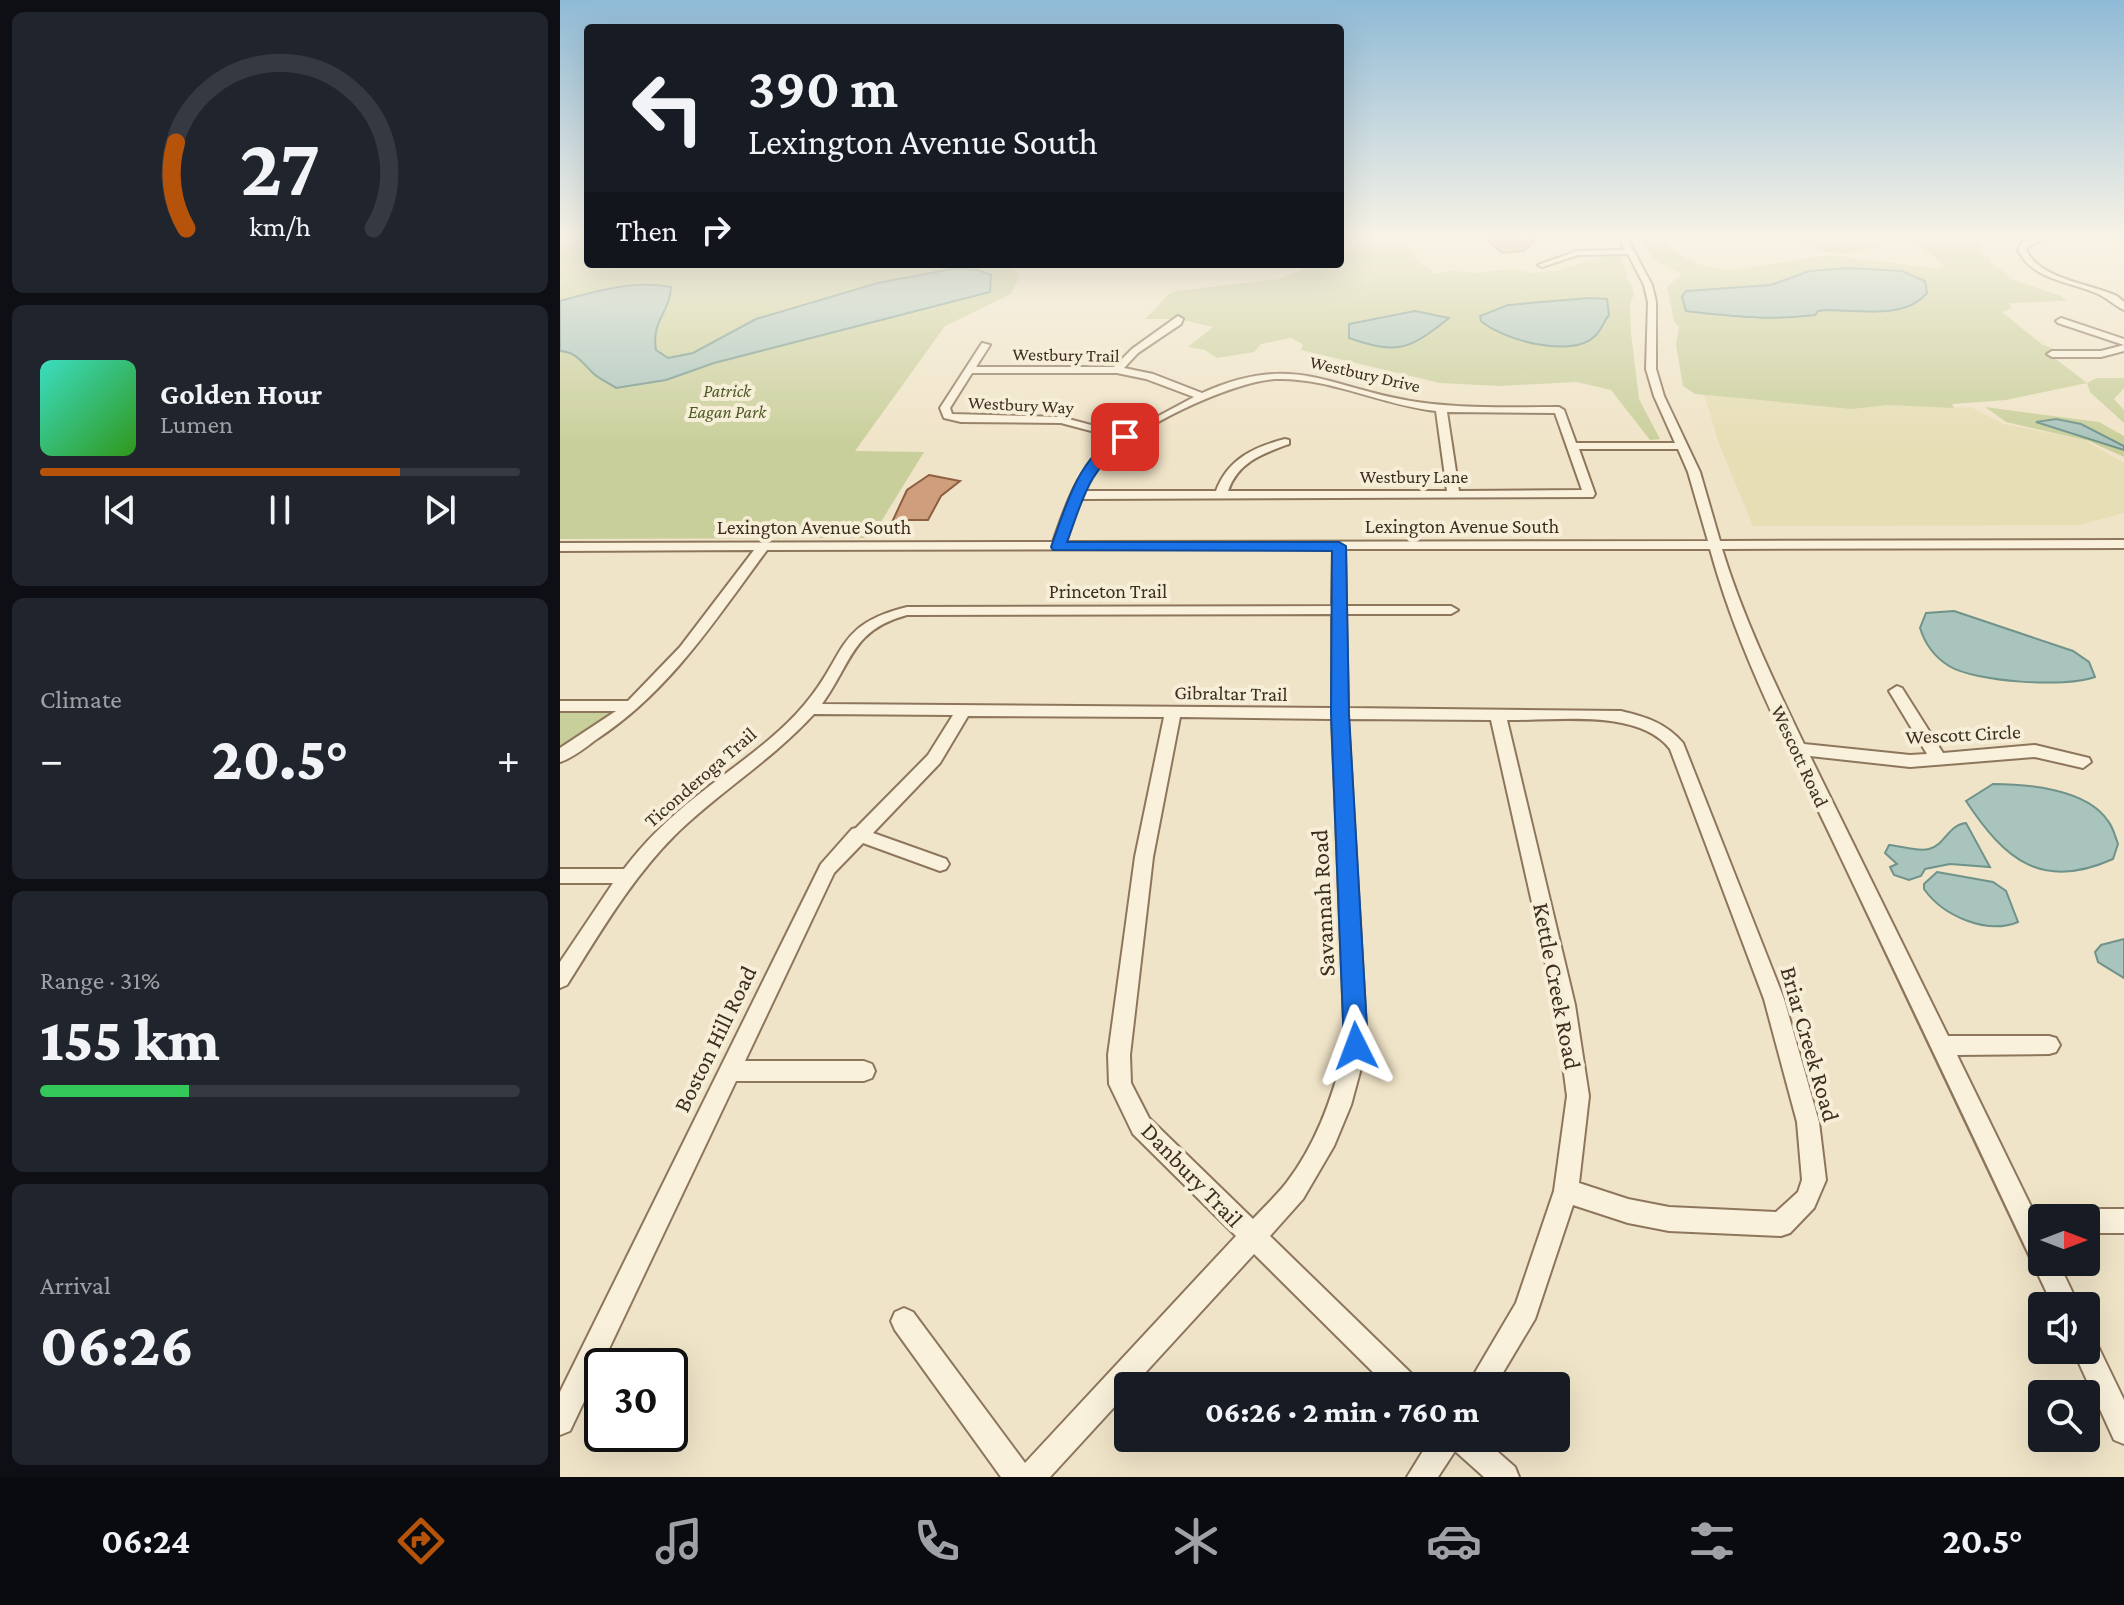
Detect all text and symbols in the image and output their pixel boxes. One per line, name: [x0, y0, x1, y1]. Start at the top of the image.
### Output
icon: left: [616, 56, 720, 160]
text: 390 m: [748, 57, 898, 119]
text: 27: [240, 119, 320, 212]
text: Lexington Avenue South: [748, 122, 1098, 162]
icon: right: [694, 208, 738, 252]
text: km/h: [249, 210, 311, 242]
text: Then: [616, 214, 678, 247]
street label: Westbury Trail: [1012, 344, 1120, 366]
street label: Westbury Drive: [1308, 352, 1422, 396]
text: Golden Hour: [160, 377, 322, 410]
park label: Patrick Eagan Park: [688, 381, 767, 422]
street label: Westbury Way: [968, 392, 1075, 418]
pin: [1091, 403, 1159, 471]
text: Lumen: [160, 410, 233, 439]
icon: arrive: [1103, 415, 1147, 459]
street label: Westbury Lane: [1360, 467, 1468, 487]
icon: previous: [98, 488, 142, 532]
icon: pause: [258, 488, 302, 532]
icon: next: [418, 488, 462, 532]
street label: Lexington Avenue South: [1365, 515, 1559, 538]
street label: Lexington Avenue South: [717, 516, 911, 539]
street label: Princeton Trail: [1049, 580, 1167, 602]
street label: Gibraltar Trail: [1174, 681, 1288, 705]
text: Climate: [40, 685, 122, 714]
street label: Wescott Road: [1767, 702, 1833, 811]
street label: Wescott Circle: [1905, 720, 2021, 748]
street label: Ticonderoga Trail: [640, 723, 761, 832]
text: 20.5°: [211, 725, 349, 792]
text: −: [40, 735, 63, 783]
text: +: [497, 735, 520, 783]
street label: Savannah Road: [1305, 828, 1340, 977]
street label: Kettle Creek Road: [1528, 900, 1587, 1072]
street label: Boston Hill Road: [667, 961, 762, 1116]
street label: Briar Creek Road: [1775, 963, 1846, 1125]
text: Range · 31%: [40, 966, 160, 995]
position arrow: [1314, 1004, 1398, 1088]
text: 155 km: [40, 1006, 220, 1073]
street label: Danbury Trail: [1136, 1117, 1249, 1232]
north arrow: [2028, 1204, 2100, 1276]
map controls: [2028, 1204, 2100, 1452]
text: Arrival: [40, 1271, 111, 1300]
button: sound: [2028, 1292, 2100, 1364]
text: 06:26: [40, 1311, 194, 1378]
speed limit sign: 30: [584, 1348, 688, 1452]
button: search: [2028, 1380, 2100, 1452]
text: 06:26 · 2 min · 760 m: [1205, 1395, 1479, 1428]
icon: directions: [393, 1513, 449, 1569]
icon: music: [651, 1513, 707, 1569]
icon: phone: [909, 1513, 965, 1569]
icon: climate: [1168, 1513, 1224, 1569]
icon: car: [1426, 1513, 1482, 1569]
icon: filters: [1684, 1513, 1740, 1569]
text: 06:24: [101, 1521, 190, 1561]
text: 20.5°: [1943, 1521, 2023, 1561]

